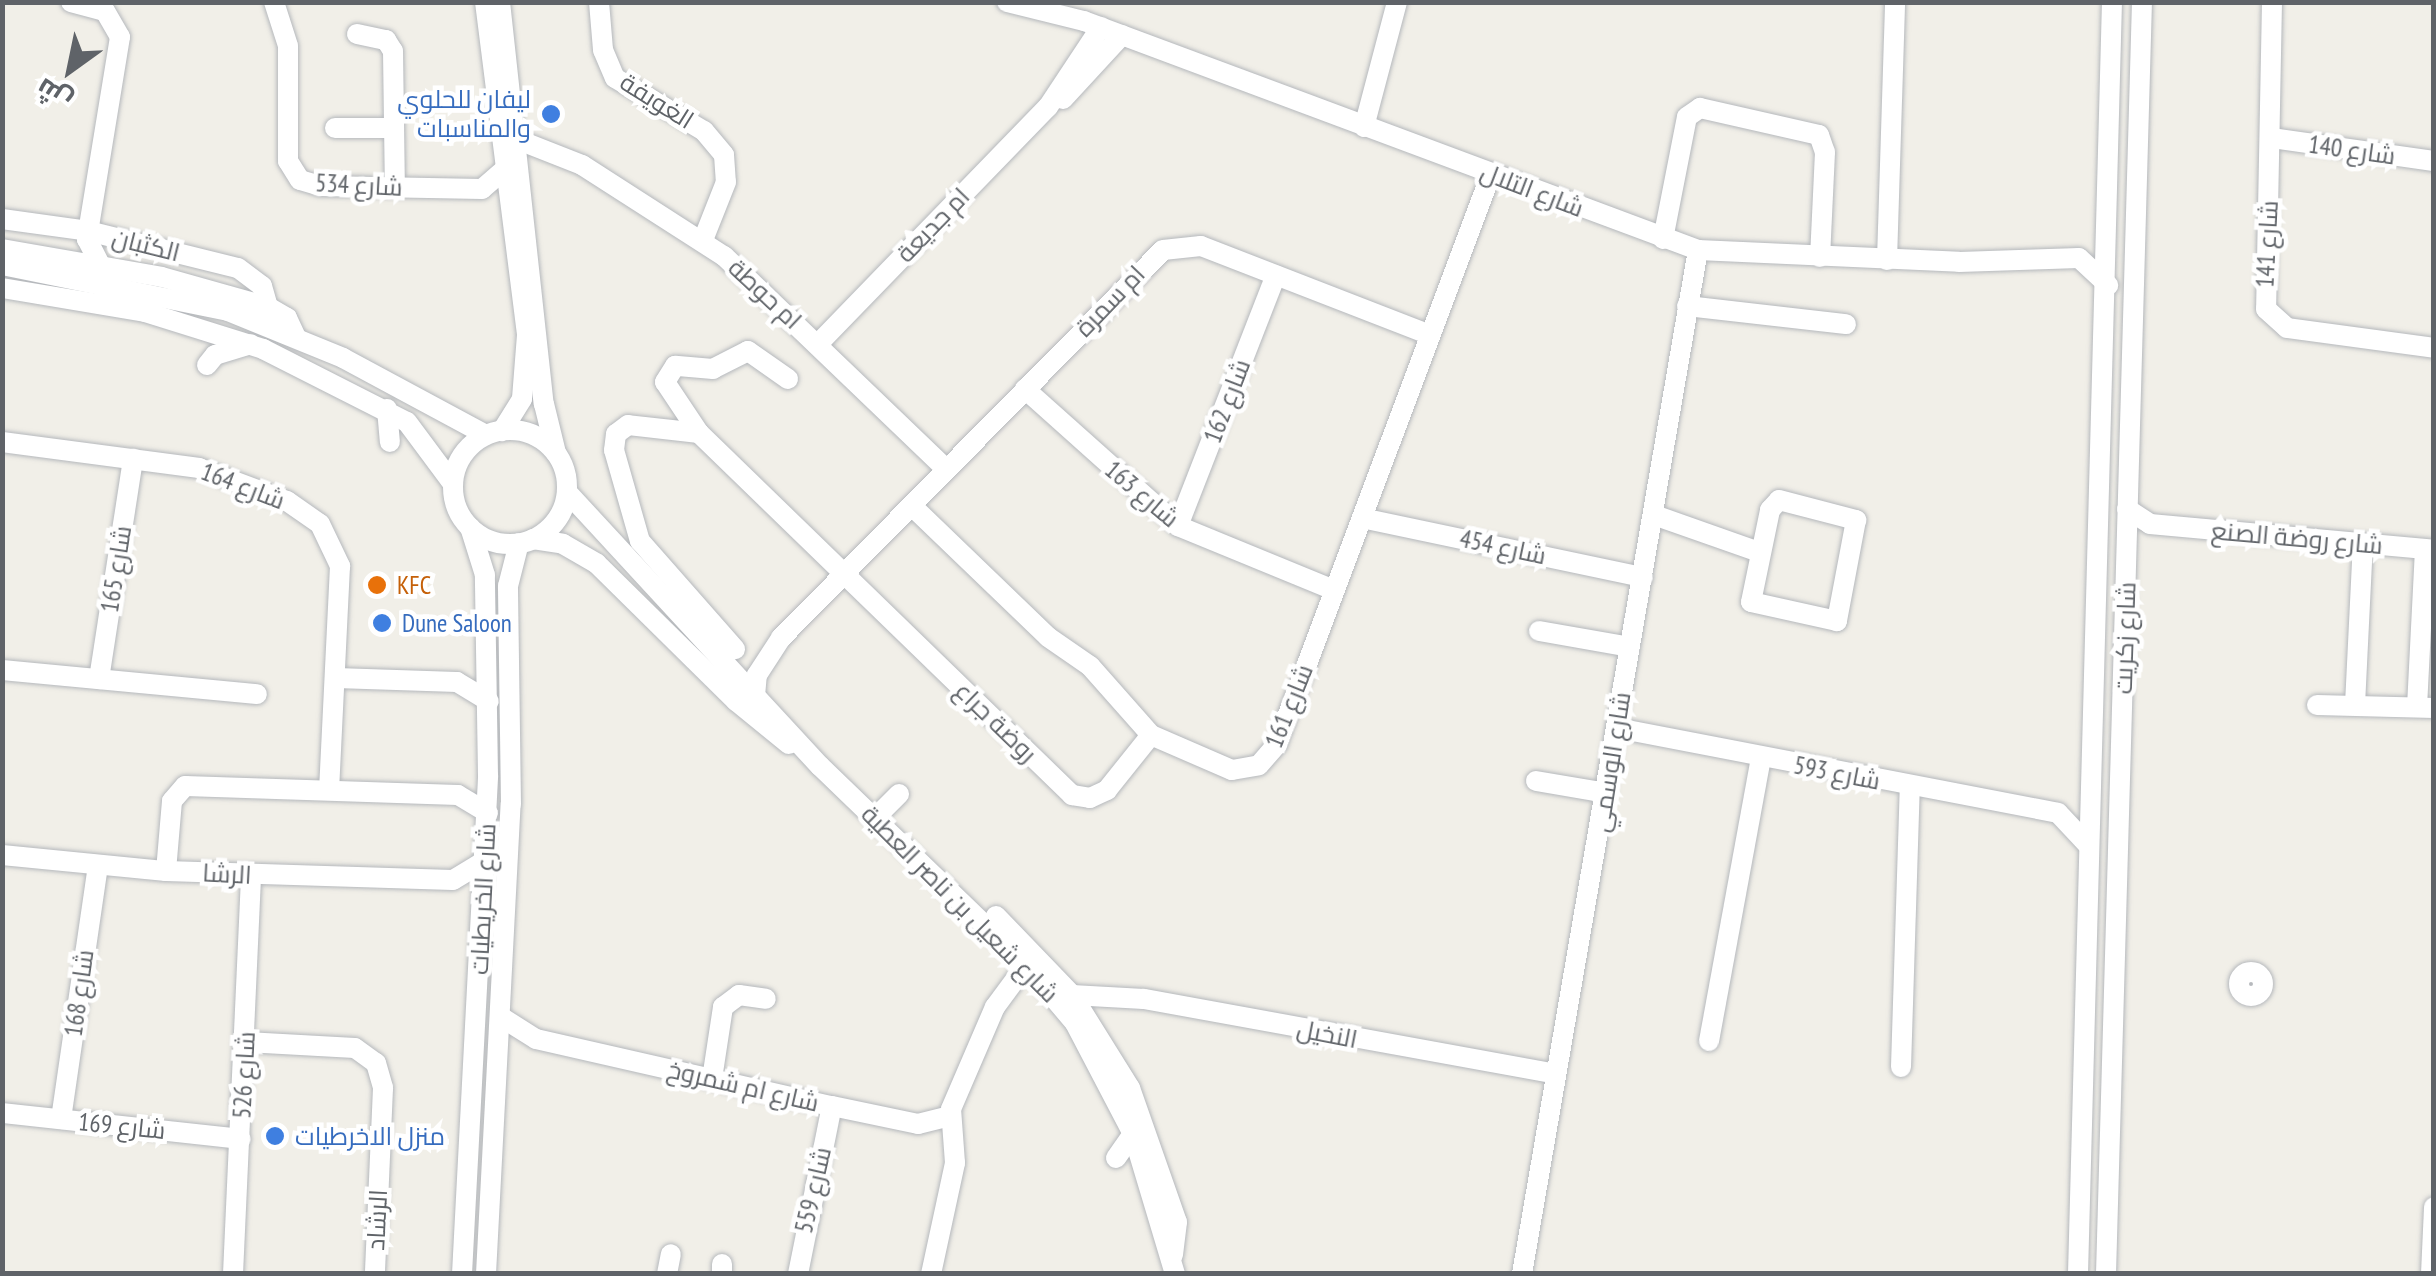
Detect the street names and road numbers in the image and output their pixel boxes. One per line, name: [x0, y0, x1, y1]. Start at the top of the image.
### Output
street label: الغويفة: [615, 67, 699, 135]
street label: شارع 140: [2307, 129, 2397, 171]
street label: شارع التلال: [1476, 157, 1588, 223]
street label: شارع 534: [315, 168, 403, 202]
street label: ام جديعة: [890, 182, 976, 268]
street label: شارع 141: [2250, 200, 2284, 288]
street label: الكثبان: [109, 222, 183, 268]
street label: ام حوطة: [722, 253, 808, 335]
street label: ام سمرة: [1069, 259, 1151, 343]
street label: شارع 162: [1197, 355, 1257, 447]
street label: شارع 163: [1099, 454, 1185, 534]
street label: شارع 164: [197, 456, 289, 516]
street label: شارع روضة الصنع: [2210, 516, 2384, 560]
street label: شارع 165: [94, 523, 138, 615]
street label: شارع 454: [1457, 523, 1549, 571]
street label: شارع زكريت: [2108, 581, 2142, 695]
street label: شارع 161: [1259, 660, 1319, 752]
street label: روضة جراع: [949, 676, 1043, 768]
street label: شارع الوسمي: [1585, 690, 1637, 834]
street label: شارع 593: [1791, 750, 1883, 796]
street label: شارع شعيل بن ناصر العطية: [855, 799, 1065, 1009]
street label: شارع الخريطيات: [464, 822, 502, 976]
street label: الرشا: [202, 858, 252, 890]
street label: شارع 168: [58, 948, 100, 1038]
street label: النخيل: [1294, 1013, 1360, 1055]
street label: شارع 526: [227, 1031, 261, 1119]
street label: شارع ام شمروخ: [664, 1054, 822, 1118]
street label: شارع 169: [77, 1107, 167, 1145]
street label: شارع 559: [789, 1144, 837, 1236]
street label: الرشاد: [360, 1189, 394, 1251]

